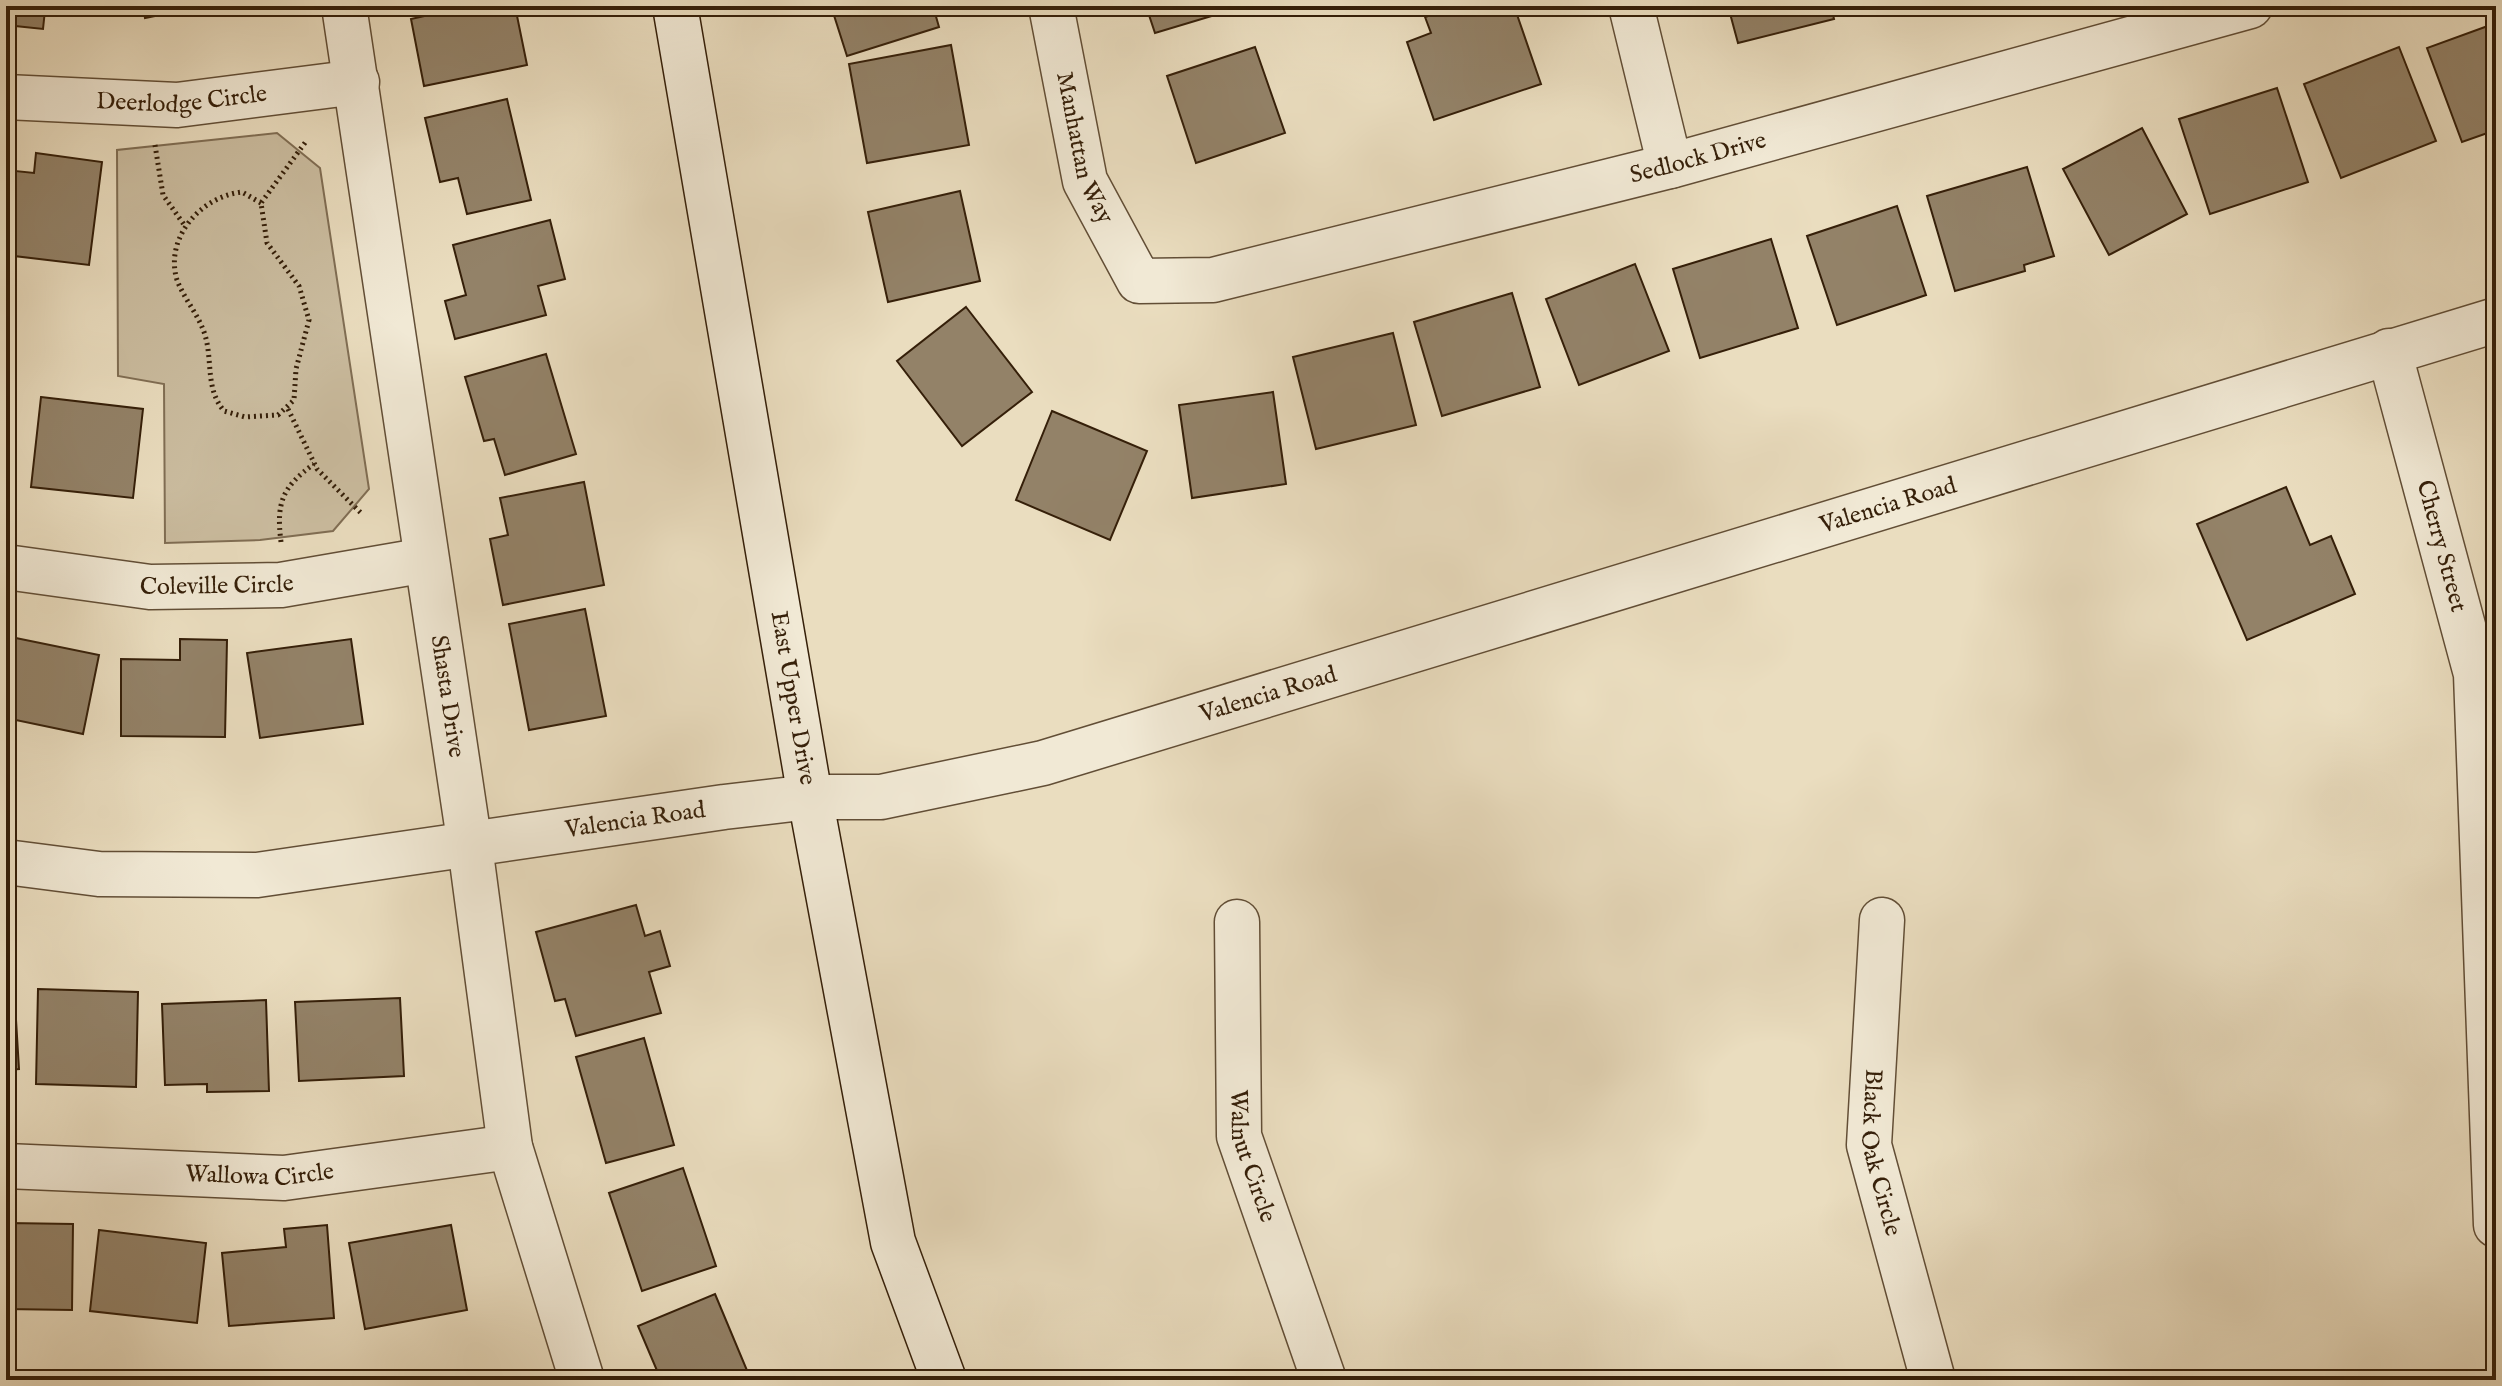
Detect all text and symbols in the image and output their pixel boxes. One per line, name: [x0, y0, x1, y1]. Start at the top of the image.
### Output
street label: Manhattan Way: [1049, 69, 1121, 229]
street label: Deerlodge Circle: [95, 78, 269, 121]
street label: Sedlock Drive: [1627, 125, 1770, 191]
street label: Valencia Road: [1815, 470, 1960, 541]
street label: Cherry Street: [2409, 477, 2474, 615]
street label: Coleville Circle: [138, 568, 296, 603]
street label: East Upper Drive: [763, 609, 823, 787]
street label: Shasta Drive: [423, 633, 472, 760]
street label: Valencia Road: [1195, 659, 1341, 730]
street label: Valencia Road: [562, 794, 708, 846]
street label: Black Oak Circle: [1853, 1068, 1909, 1239]
street label: Walnut Circle: [1223, 1089, 1283, 1227]
street label: Wallowa Circle: [185, 1156, 336, 1194]

